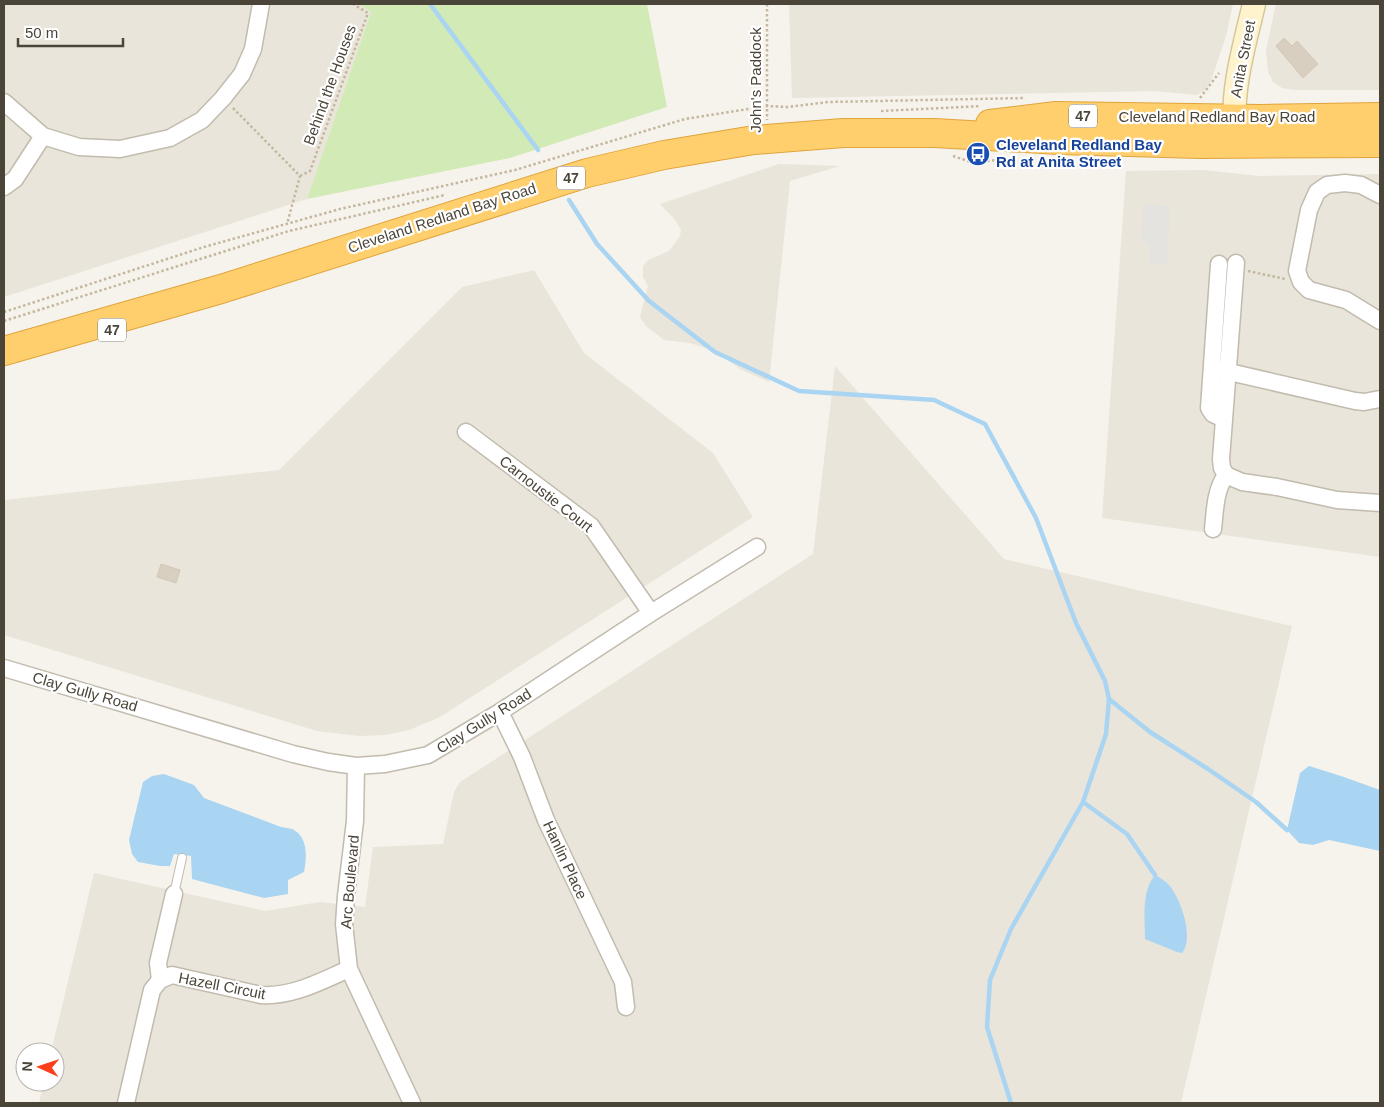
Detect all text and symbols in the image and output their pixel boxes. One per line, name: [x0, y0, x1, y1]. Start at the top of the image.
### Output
scale bar: [18, 15, 122, 47]
street label: Anita Street: [1227, 18, 1258, 99]
street label: Behind the Houses: [300, 22, 359, 147]
text: 50 m: [25, 24, 58, 41]
street label: John's Paddock: [747, 27, 764, 133]
road number: 47: [1069, 104, 1097, 128]
street label: Cleveland Redland Bay Road: [1119, 108, 1315, 125]
place label: Cleveland Redland Bay Rd at Anita Street: [996, 136, 1163, 170]
bus stop icon: Cleveland Redland Bay Rd at Anita Street: [965, 141, 991, 167]
road number: 47: [557, 167, 585, 190]
street label: Cleveland Redland Bay Road: [346, 179, 538, 256]
road number: 47: [98, 318, 126, 342]
street label: Carnoustie Court: [496, 452, 597, 536]
street label: Clay Gully Road: [31, 668, 140, 715]
street label: Clay Gully Road: [433, 685, 534, 757]
street label: Hanlin Place: [540, 818, 591, 902]
street label: Arc Boulevard: [337, 834, 362, 930]
street label: Hazell Circuit: [177, 969, 268, 1002]
north arrow: [15, 1042, 65, 1092]
text: N: [19, 1061, 35, 1072]

